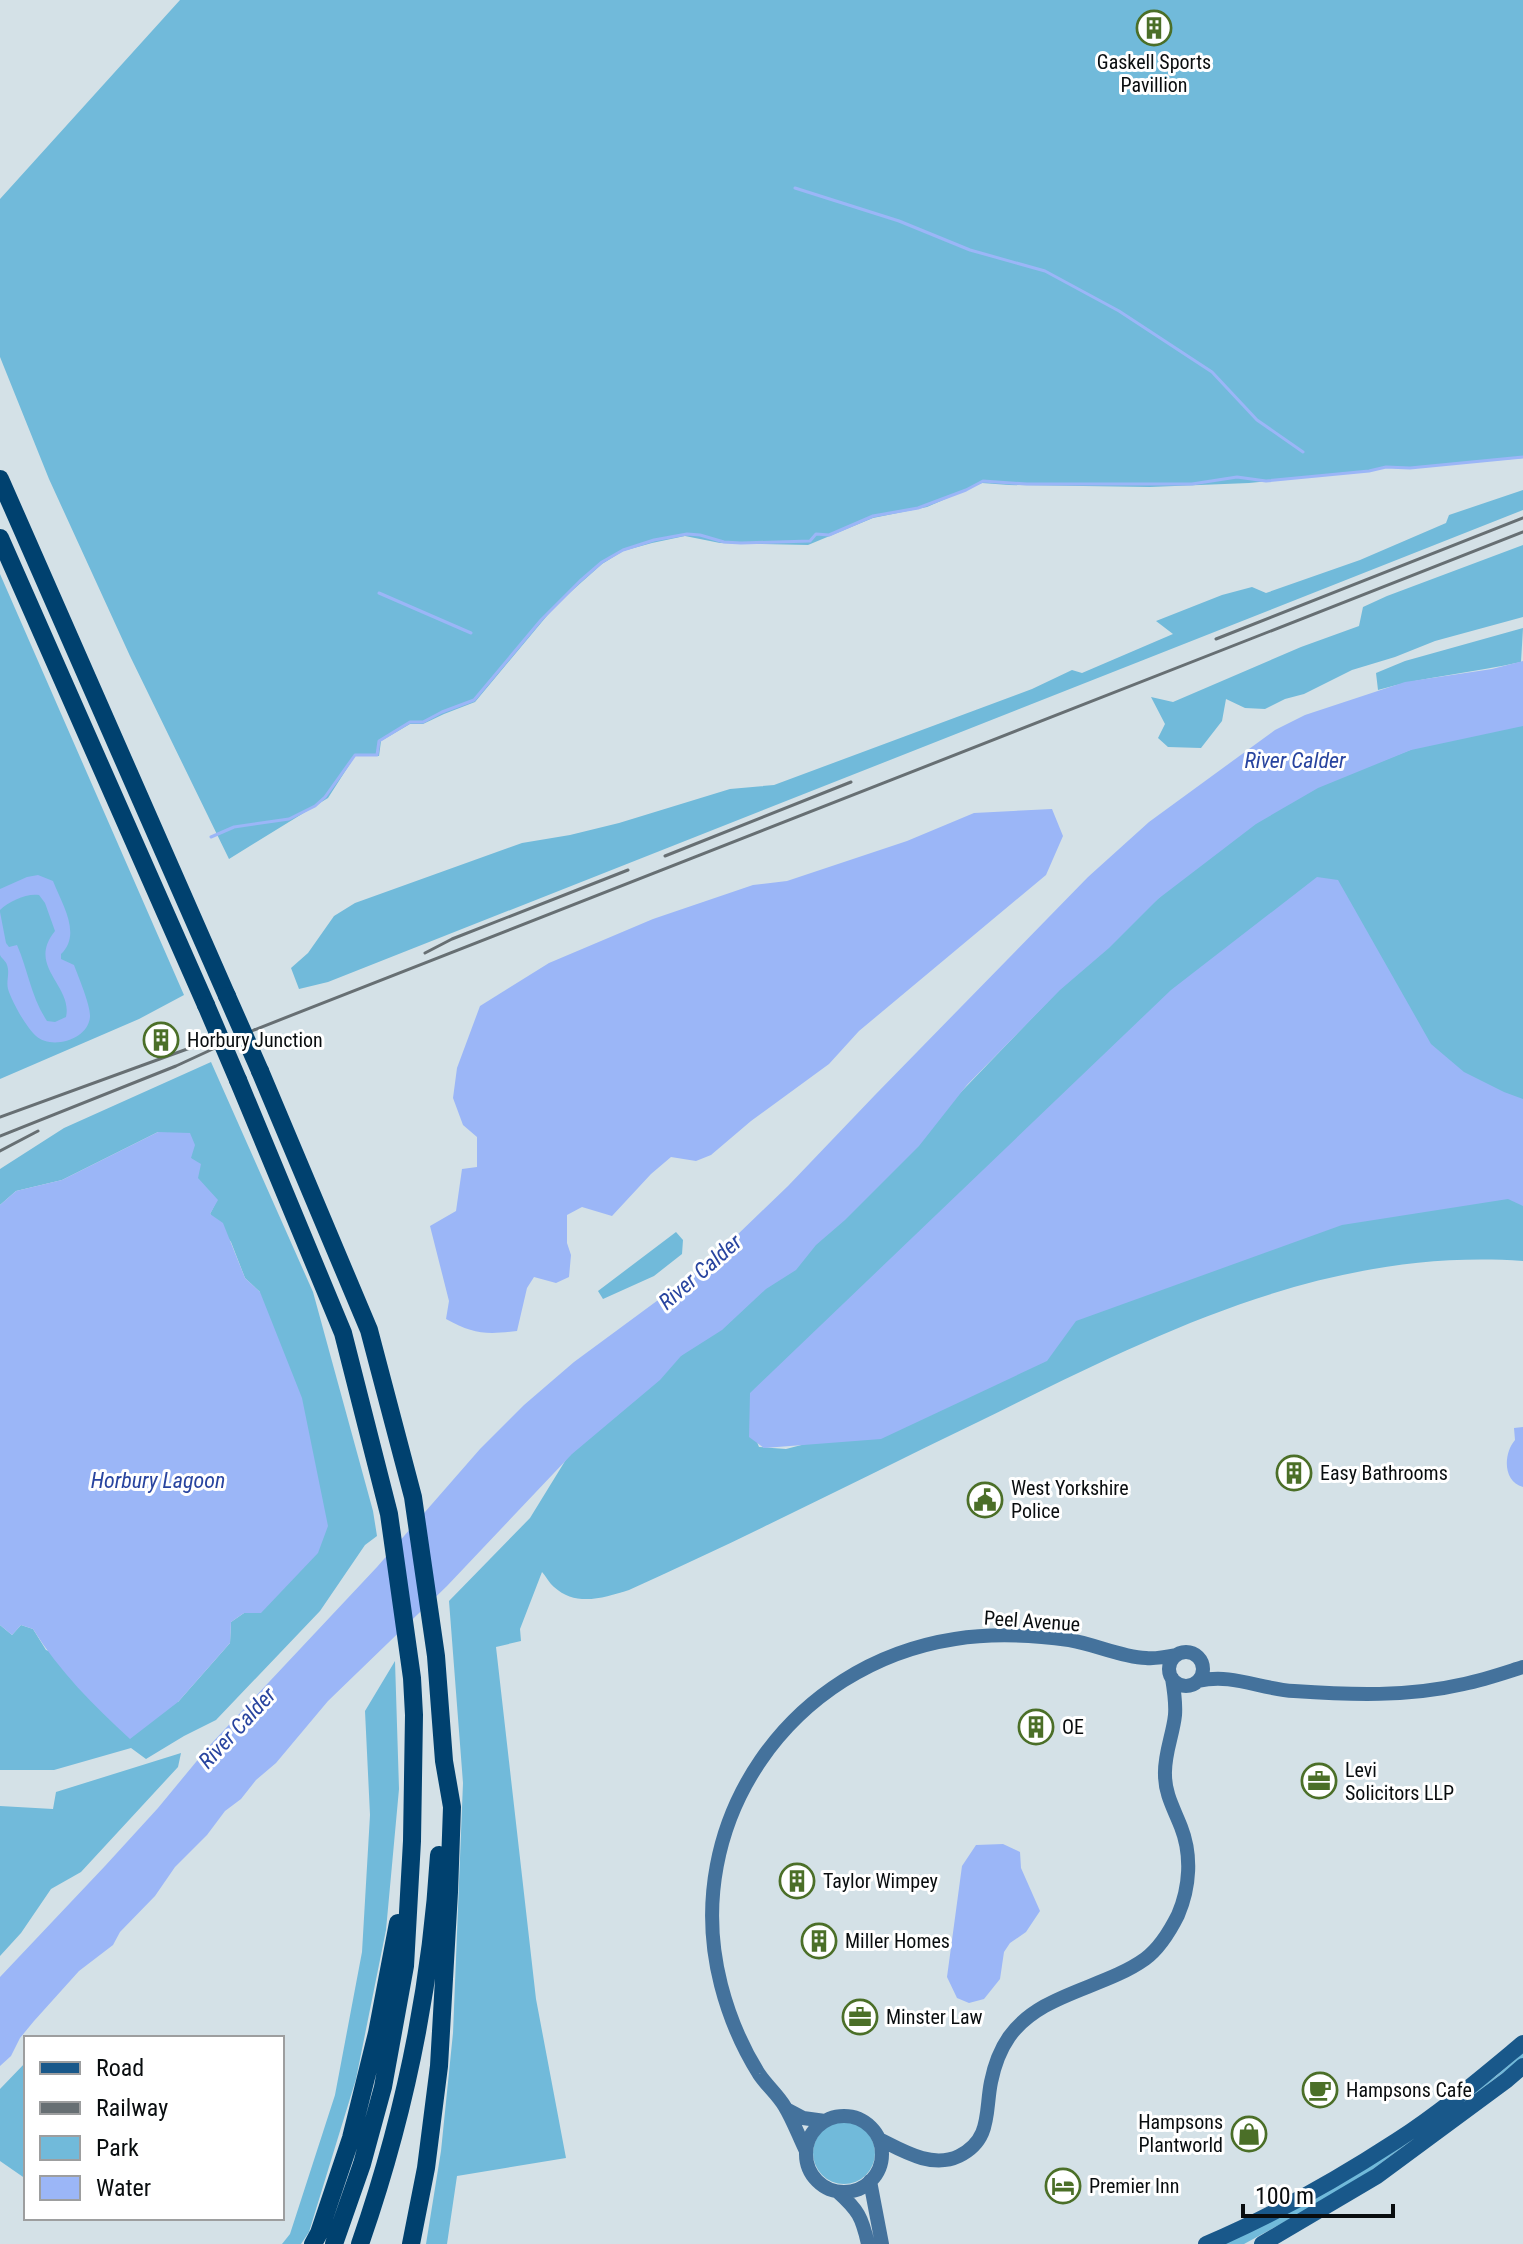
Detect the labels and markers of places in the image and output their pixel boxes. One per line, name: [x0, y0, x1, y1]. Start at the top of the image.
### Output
building icon: Gaskell Sports Pavillion: [1135, 9, 1173, 47]
place label: Gaskell Sports Pavillion: [1097, 50, 1211, 97]
building icon: Horbury Junction: [142, 1021, 180, 1059]
place label: Horbury Junction: [187, 1028, 323, 1052]
building icon: Easy Bathrooms: [1275, 1454, 1313, 1492]
place label: Easy Bathrooms: [1320, 1461, 1448, 1485]
place label: West Yorkshire Police: [1011, 1476, 1129, 1523]
public building icon: West Yorkshire Police: [966, 1481, 1004, 1519]
building icon: OE: [1017, 1708, 1055, 1746]
place label: OE: [1062, 1715, 1084, 1739]
place label: Levi Solicitors LLP: [1345, 1758, 1454, 1805]
office icon: Levi Solicitors LLP: [1300, 1762, 1338, 1800]
building icon: Taylor Wimpey: [778, 1862, 816, 1900]
place label: Taylor Wimpey: [823, 1869, 938, 1893]
building icon: Miller Homes: [800, 1922, 838, 1960]
place label: Miller Homes: [845, 1929, 950, 1953]
office icon: Minster Law: [841, 1998, 879, 2036]
place label: Minster Law: [886, 2005, 983, 2029]
cafe icon: Hampsons Cafe: [1301, 2071, 1339, 2109]
place label: Hampsons Cafe: [1346, 2078, 1472, 2102]
place label: Hampsons Plantworld: [1138, 2110, 1223, 2157]
shop icon: Hampsons Plantworld: [1230, 2115, 1268, 2153]
hotel icon: Premier Inn: [1044, 2167, 1082, 2205]
place label: Premier Inn: [1089, 2174, 1179, 2198]

